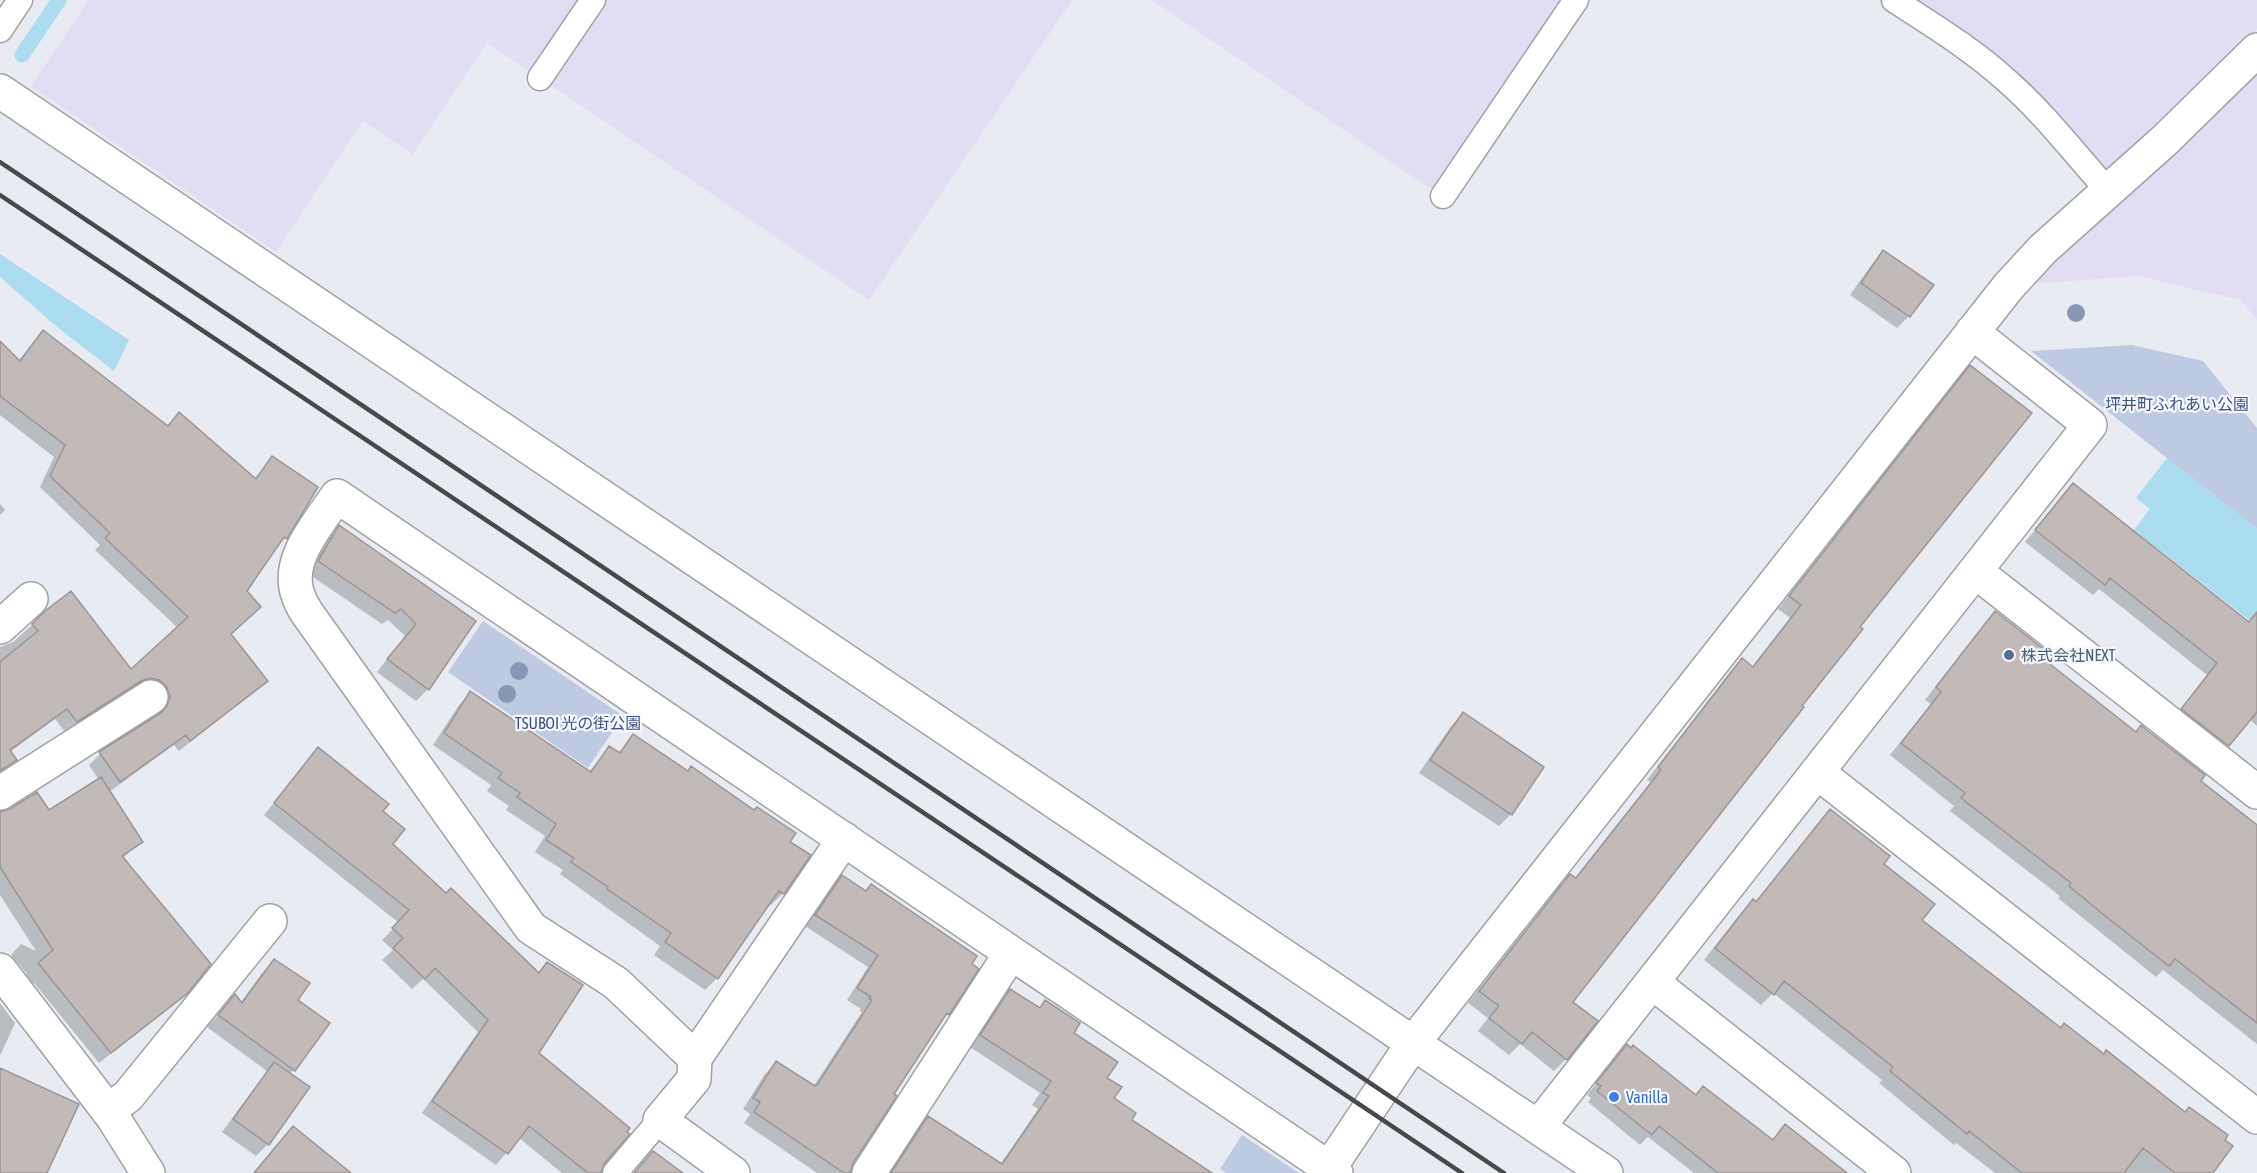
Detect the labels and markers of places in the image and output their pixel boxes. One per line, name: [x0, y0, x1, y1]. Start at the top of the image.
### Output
place label: 株式会社NEXT: [2021, 646, 2115, 664]
marker: 株式会社NEXT: [2002, 648, 2016, 662]
place label: Vanilla: [1626, 1088, 1668, 1106]
marker: Vanilla: [1607, 1090, 1621, 1104]

